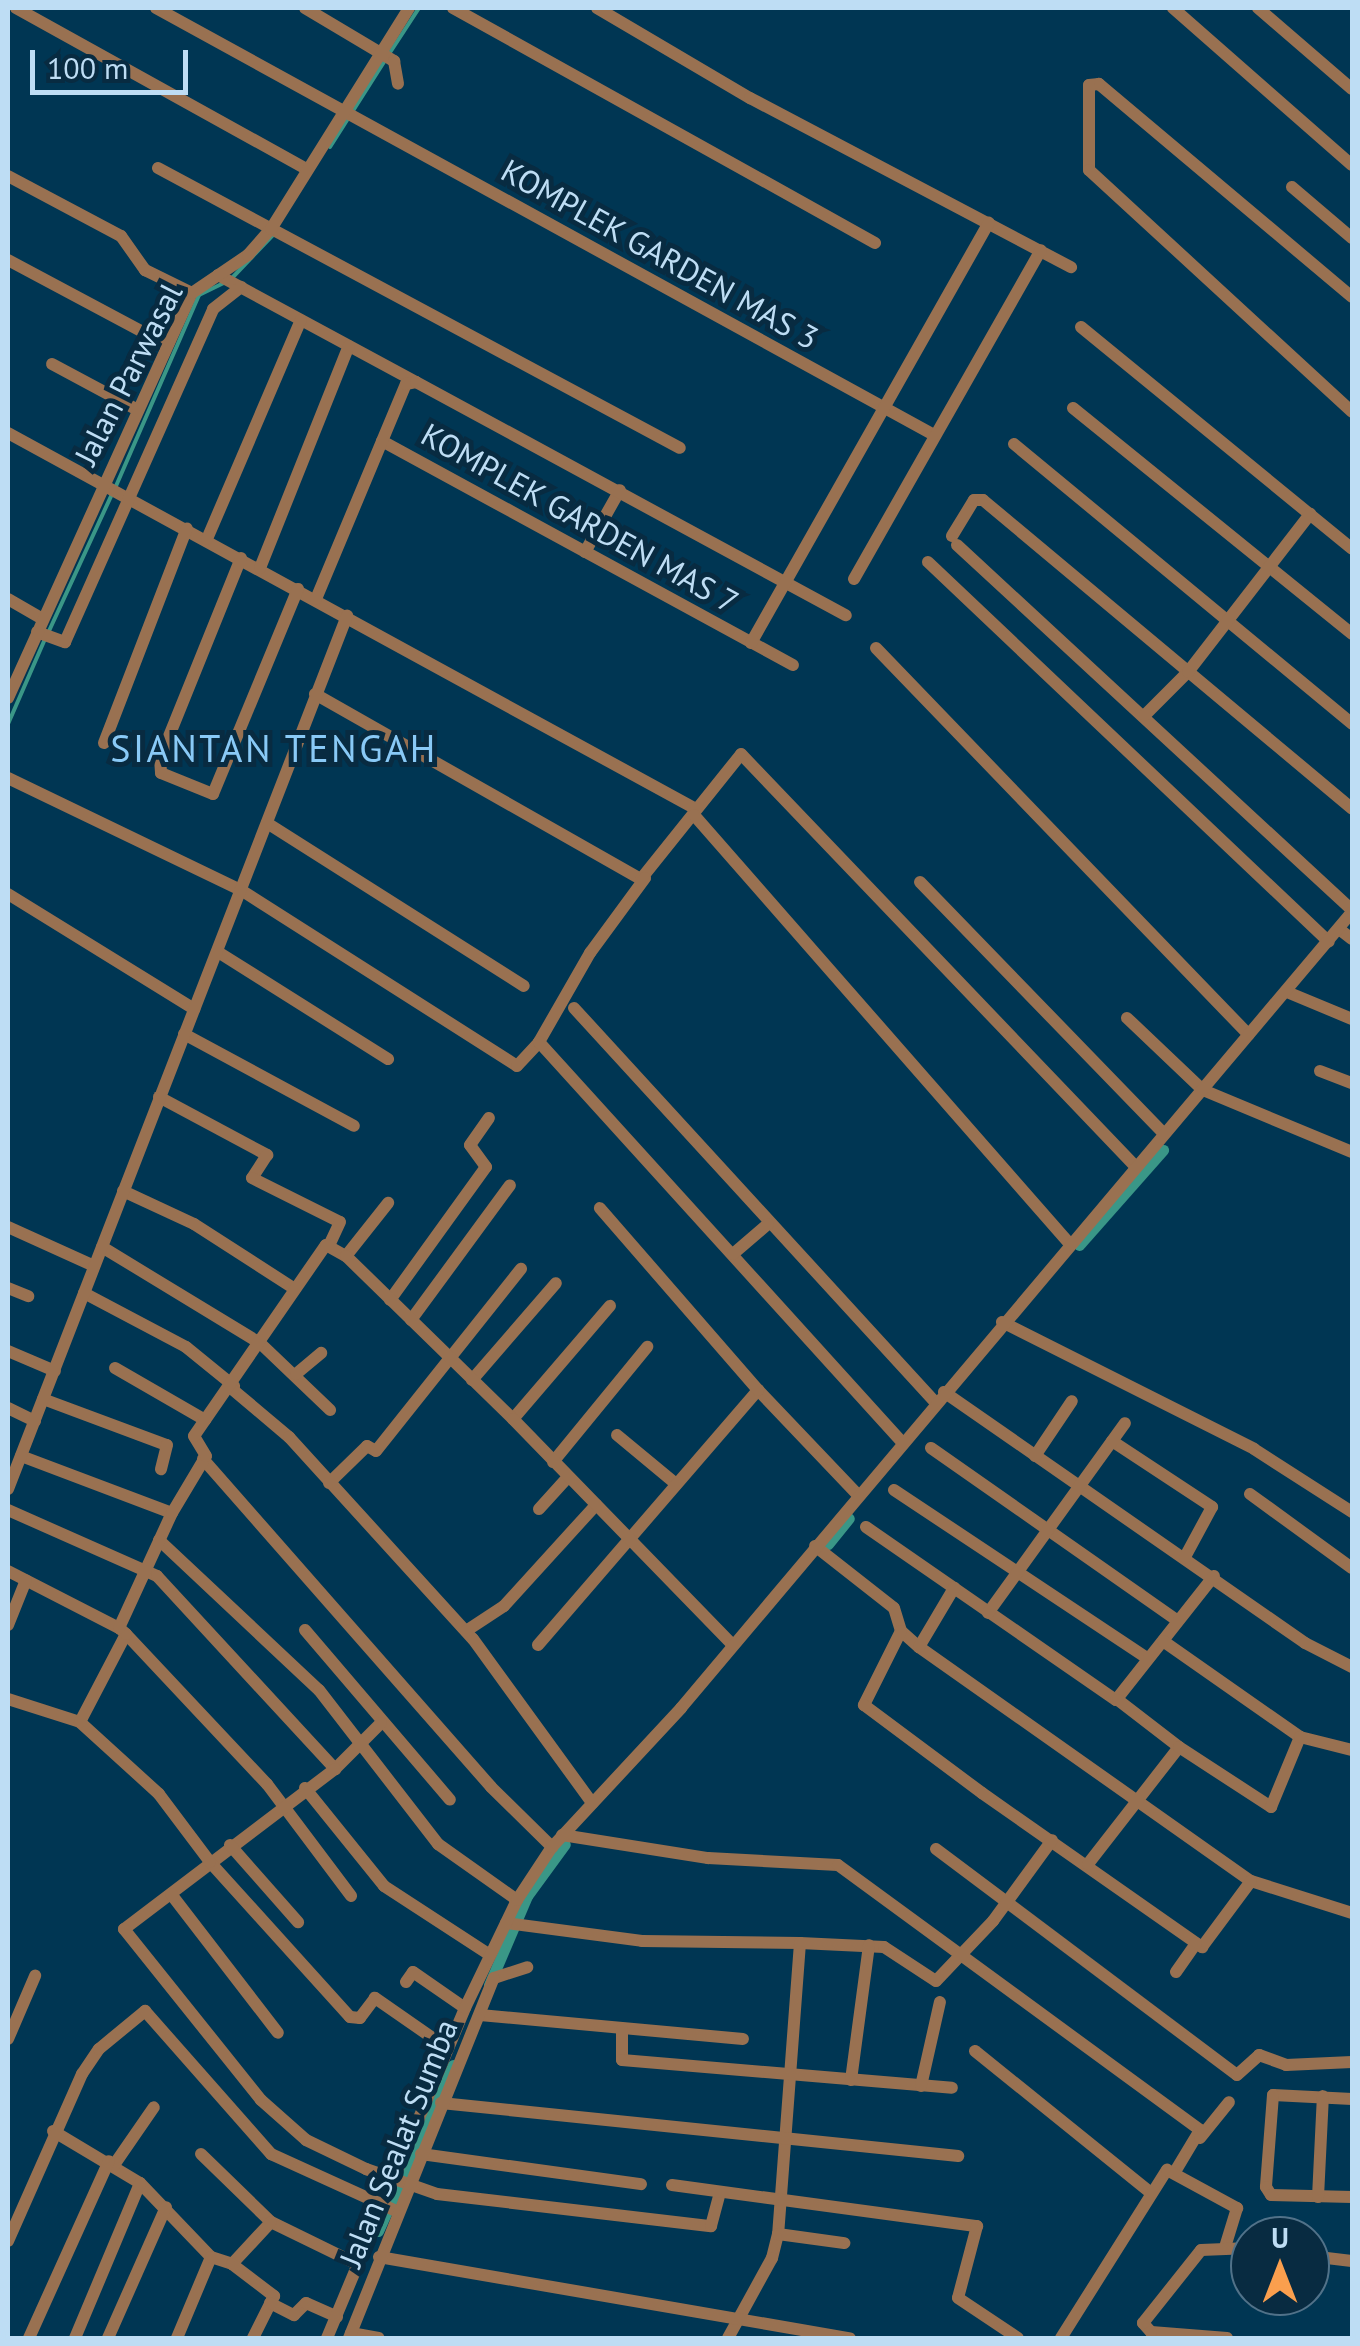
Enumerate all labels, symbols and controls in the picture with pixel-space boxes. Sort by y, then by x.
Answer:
scale bar [35,30,192,92]
text: 100 m [47,48,128,87]
street label: KOMPLEK GARDEN MAS 3 [494,151,826,357]
street label: Jalan Parwasal [66,277,190,471]
street label: KOMPLEK GARDEN MAS 7 [414,415,746,621]
district label: SIANTAN TENGAH [110,725,438,771]
street label: Jalan Sealat Sumba [331,2014,465,2272]
north arrow [1230,2216,1330,2316]
text: U [1271,2219,1289,2256]

